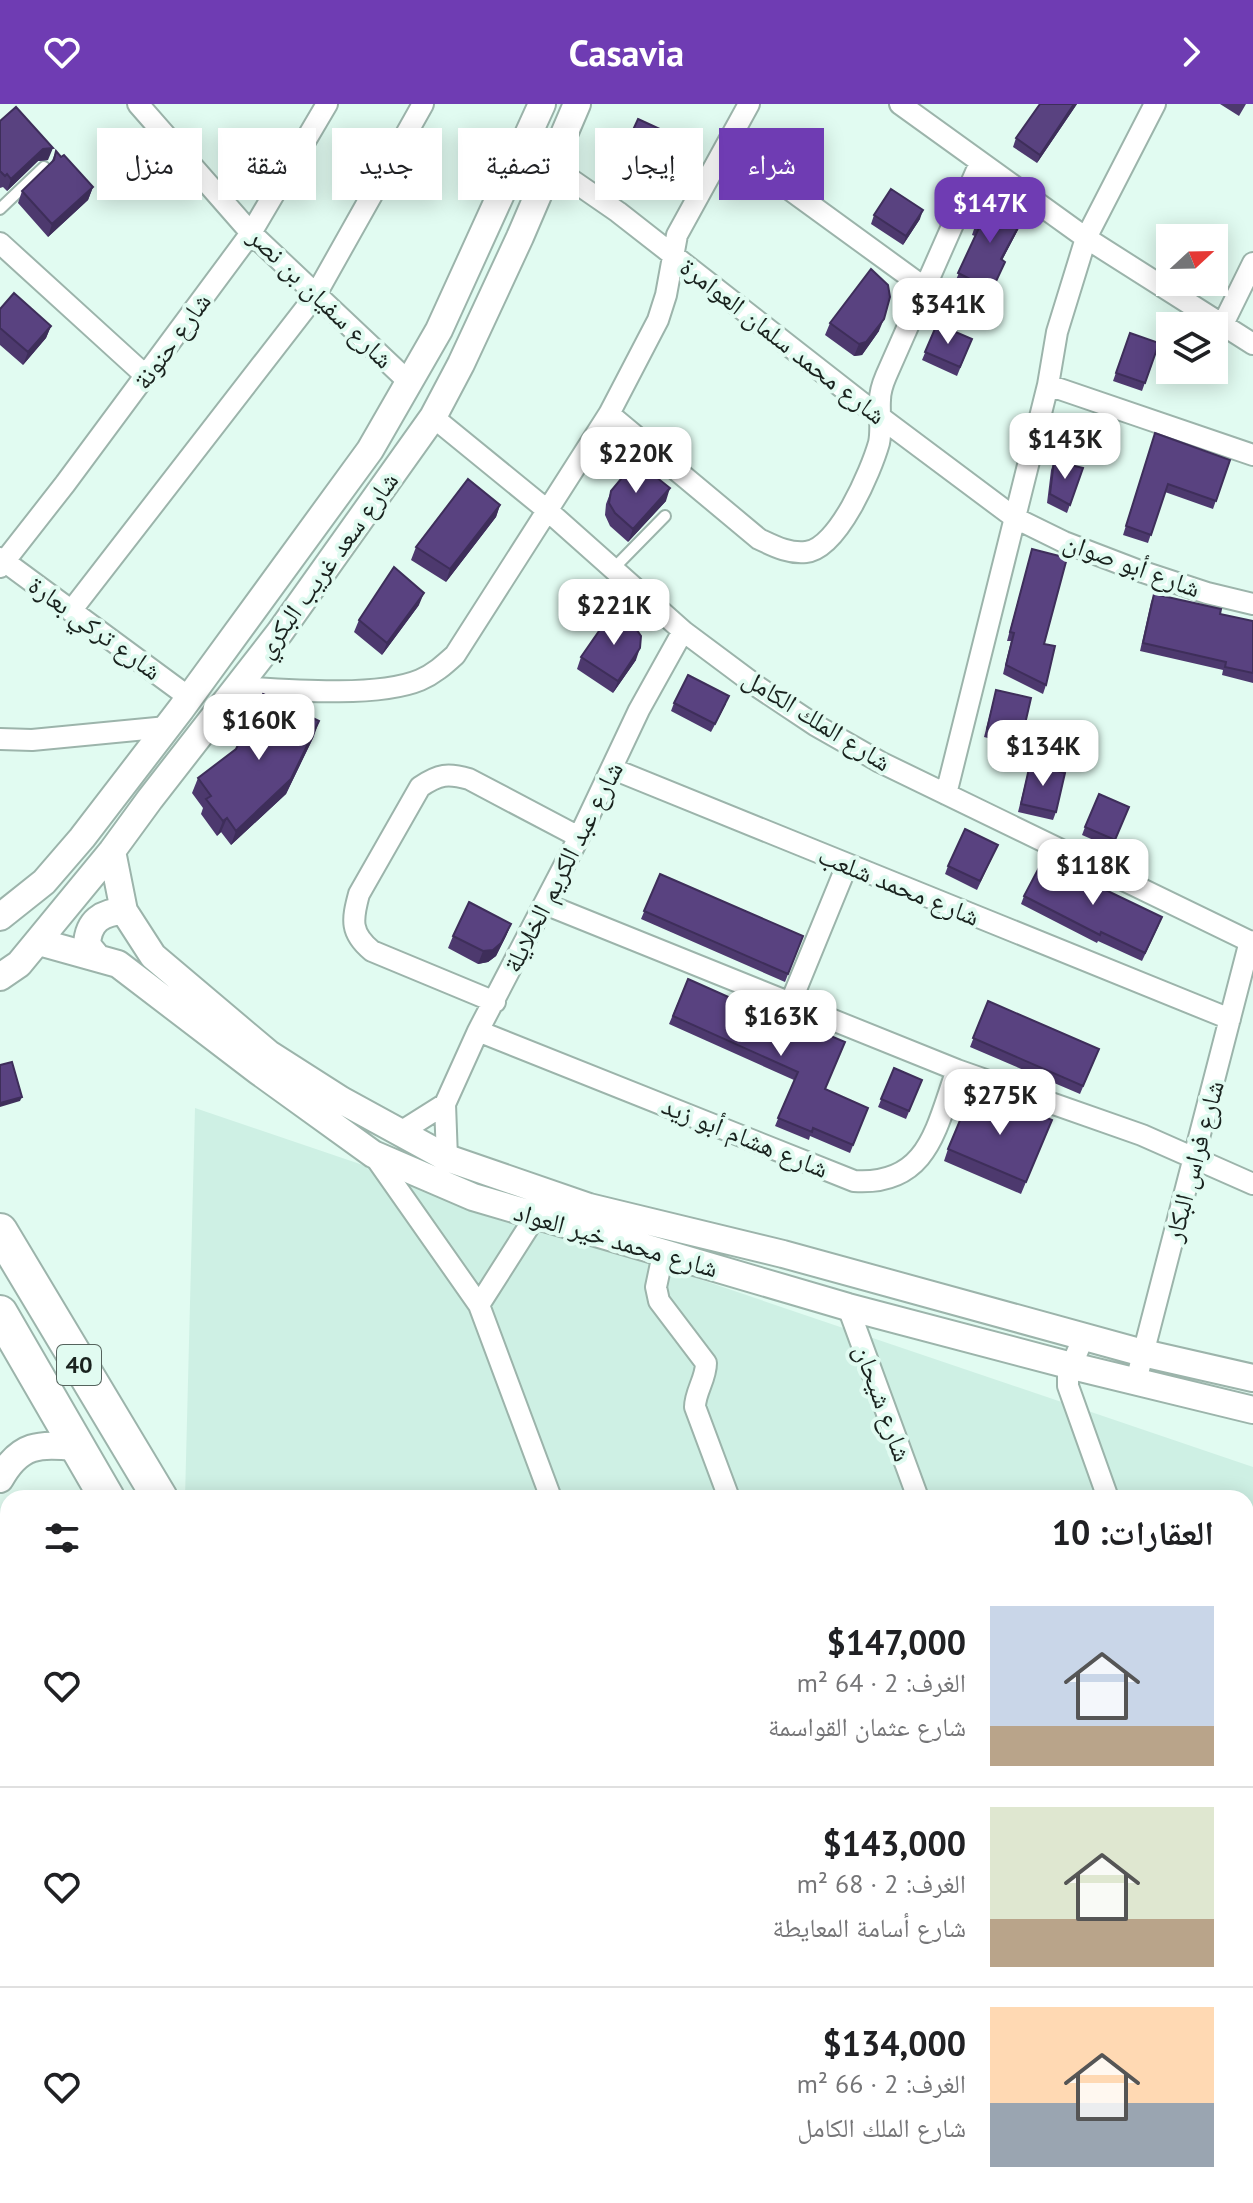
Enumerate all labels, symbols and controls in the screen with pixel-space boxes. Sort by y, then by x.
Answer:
text: Casavia [569,29,684,76]
icon: heart [40,30,84,74]
icon: forward [1169,30,1213,74]
chip: منزل [97,128,202,200]
chip: شقة [218,128,316,200]
chip: جديد [332,128,442,200]
chip: تصفية [458,128,579,200]
chip: إيجار [595,128,703,200]
chip: شراء [719,128,824,200]
pin: $147K [934,177,1046,245]
text: $147K [952,186,1028,219]
street label: شارع سفيان بن نصر [241,219,401,375]
north arrow [1156,224,1228,296]
map controls [1156,224,1228,384]
street label: شارع محمد سلمان العوامرة [674,250,893,431]
pin: $341K [892,278,1004,346]
street label: شارع حنونة [125,286,218,396]
text: $341K [910,287,986,320]
button: layers [1156,312,1228,384]
pin: $143K [1009,413,1121,481]
text: $143K [1027,422,1103,455]
pin: $220K [580,427,692,495]
text: $220K [598,436,674,469]
street label: شارع سعد غريب البكري [248,465,409,667]
street label: شارع أبو صوان [1059,525,1205,604]
street label: شارع تركي بعارة [20,568,168,691]
pin: $221K [558,579,670,647]
text: $221K [576,588,652,621]
street label: شارع الملك الكامل [737,661,898,778]
pin: $160K [203,694,315,762]
text: $160K [221,703,297,736]
pin: $134K [987,720,1099,788]
text: $134K [1005,729,1081,762]
street label: شارع عبد الكريم الخلايلة [495,756,631,978]
street label: شارع محمد شلعب [814,838,985,933]
pin: $118K [1037,839,1149,907]
text: $118K [1055,848,1131,881]
pin: $163K [725,990,837,1058]
text: $163K [743,999,819,1032]
pin: $275K [944,1069,1056,1137]
street label: شارع فراس البكار [1156,1077,1231,1246]
text: $275K [962,1078,1038,1111]
street label: شارع هشام أبو زيد [656,1088,833,1187]
street label: شارع محمد خير العواد [510,1195,722,1284]
street label: شارع شيحان [847,1340,920,1466]
road number: 40 [57,1345,101,1385]
text: العقارات: 10 [1052,1510,1214,1554]
icon: filters [40,1516,84,1560]
text: $147,000 [827,1620,966,1664]
icon: home [1054,1638,1150,1734]
icon: heart [40,1664,84,1708]
text: الغرف: 2 · 64 m² [797,1666,966,1699]
text: شارع عثمان القواسمة [768,1710,966,1743]
text: $143,000 [822,1821,966,1865]
icon: home [1054,1839,1150,1935]
icon: heart [40,1865,84,1909]
text: الغرف: 2 · 68 m² [797,1867,966,1900]
text: شارع أسامة المعايطة [772,1911,966,1944]
text: $134,000 [822,2021,966,2065]
icon: home [1054,2039,1150,2135]
icon: heart [40,2065,84,2109]
text: الغرف: 2 · 66 m² [797,2067,966,2100]
text: شارع الملك الكامل [797,2111,966,2144]

